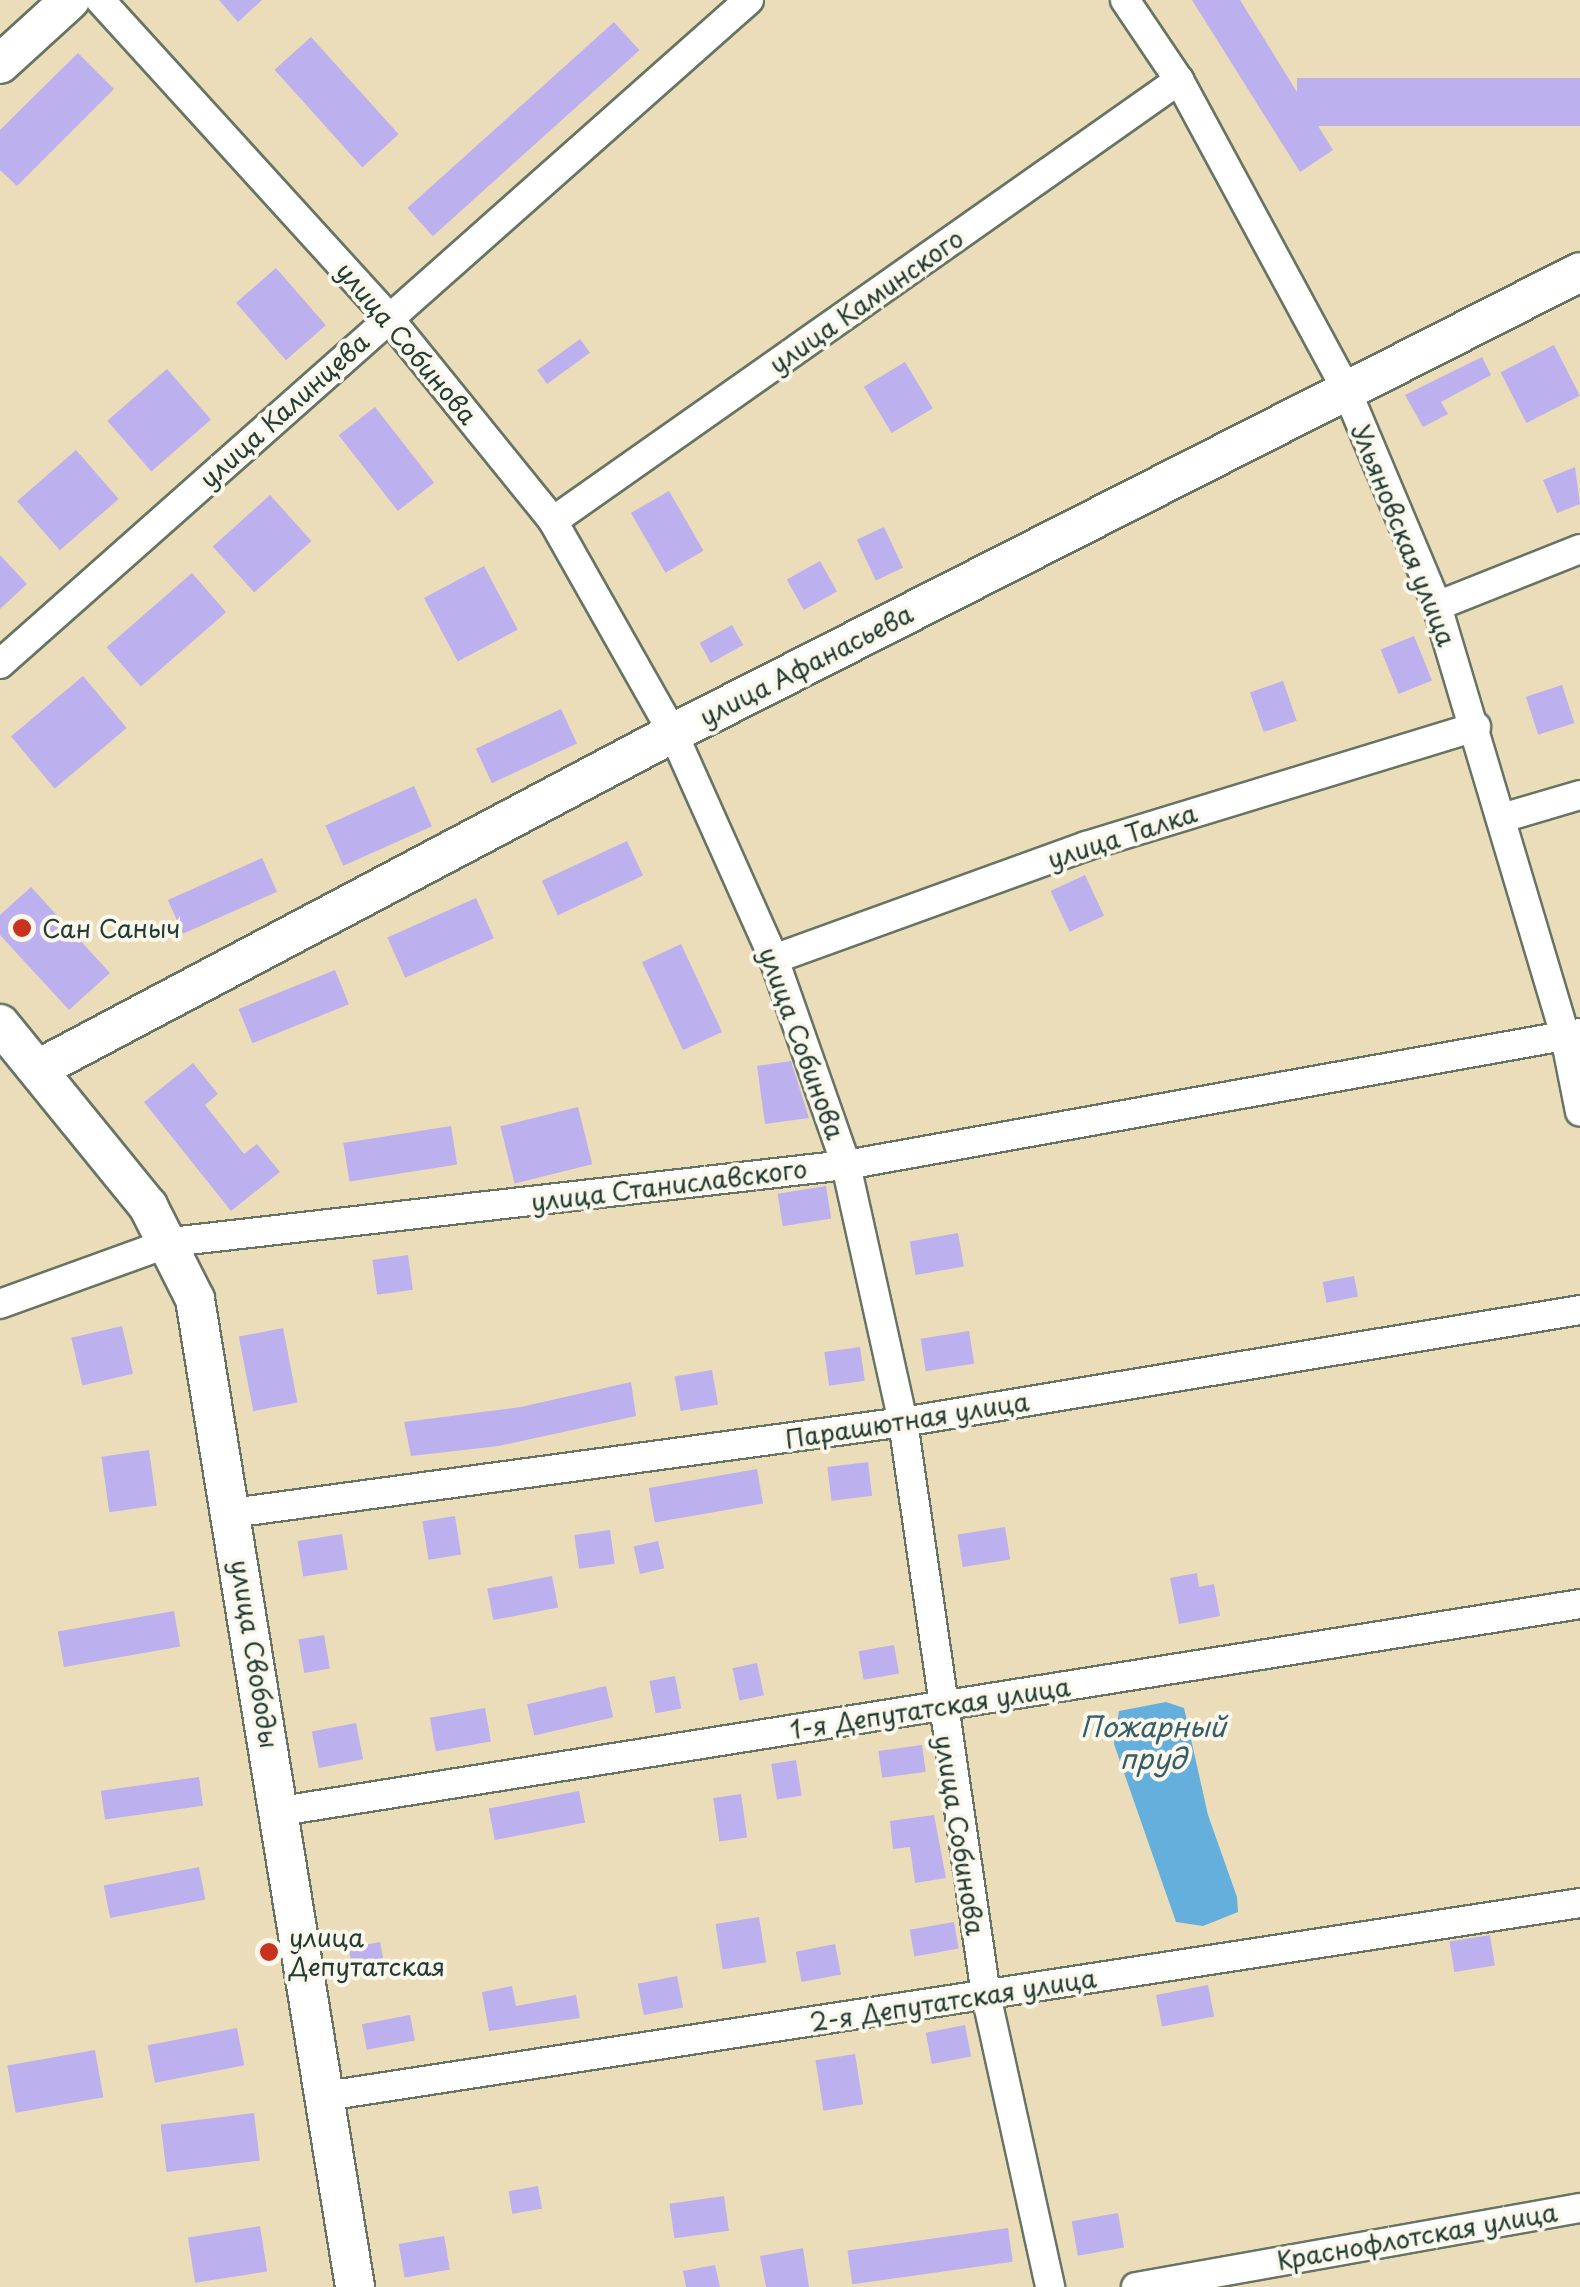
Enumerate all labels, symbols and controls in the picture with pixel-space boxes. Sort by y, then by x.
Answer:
street label: улица Каминского [763,223,969,379]
street label: улица Собинова [330,255,484,431]
street label: улица Калинцева [193,326,375,494]
street label: Ульяновская улица [1346,419,1462,651]
street label: улица Афанасьева [694,598,918,732]
street label: улица Талка [1043,798,1201,874]
place label: Сан Саныч [42,913,181,943]
marker: Сан Саныч [11,917,33,939]
street label: улица Собинова [753,942,851,1144]
street label: улица Станиславского [528,1153,810,1217]
street label: Парашютная улица [782,1386,1032,1454]
street label: улица Свободы [225,1557,285,1751]
street label: 1-я Депутатская улица [787,1671,1073,1745]
water label: Пожарный пруд [1080,1709,1226,1775]
street label: улица Собинова [929,1732,991,1938]
place label: улица Депутатская [289,1923,445,1982]
marker: улица Депутатская [258,1941,280,1963]
street label: 2-я Депутатская улица [807,1962,1099,2038]
street label: Краснофлотская улица [1274,2196,1560,2276]

